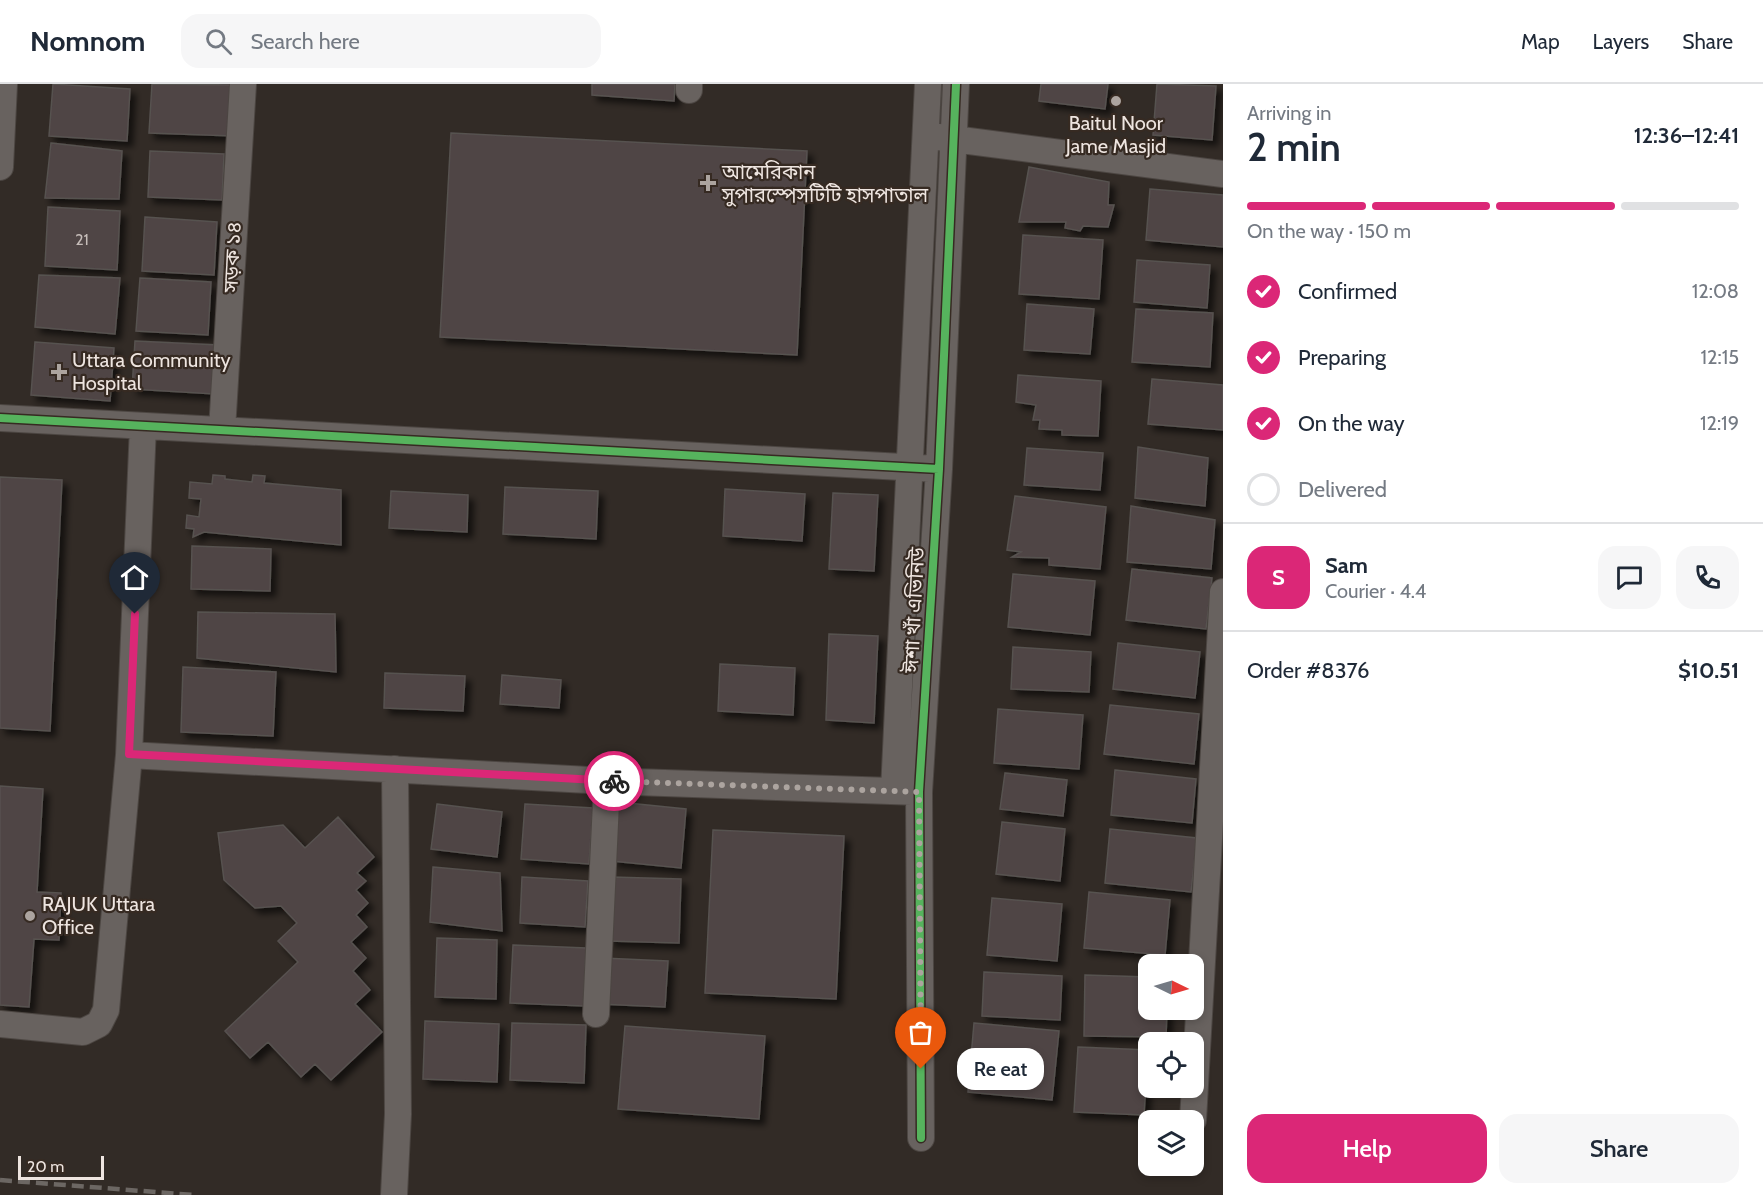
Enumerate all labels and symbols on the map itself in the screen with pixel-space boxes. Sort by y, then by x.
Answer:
marker: Baitul Noor Jame Masjid [1109,94,1123,108]
place label: Baitul Noor Jame Masjid [1065,111,1166,158]
place label: আমেরিকান সুপারস্পেসটিটি হাসপাতাল [721,160,929,207]
marker: আমেরিকান সুপারস্পেসটিটি হাসপাতাল [699,174,717,192]
street label: সড়ক ১৪ [218,221,246,294]
house number: 21 [75,230,89,249]
place label: Uttara Community Hospital [72,348,231,395]
marker: Uttara Community Hospital [50,363,68,381]
street label: ঈশা খাঁ এভিনিউ [899,546,929,674]
pin [109,552,160,614]
courier [584,751,644,811]
place label: RAJUK Uttara Office [42,892,155,939]
marker: RAJUK Uttara Office [23,909,37,923]
north arrow [1138,954,1204,1020]
pin [895,1007,946,1069]
callout: Re eat [957,1048,1044,1090]
scale bar [18,1153,104,1180]

